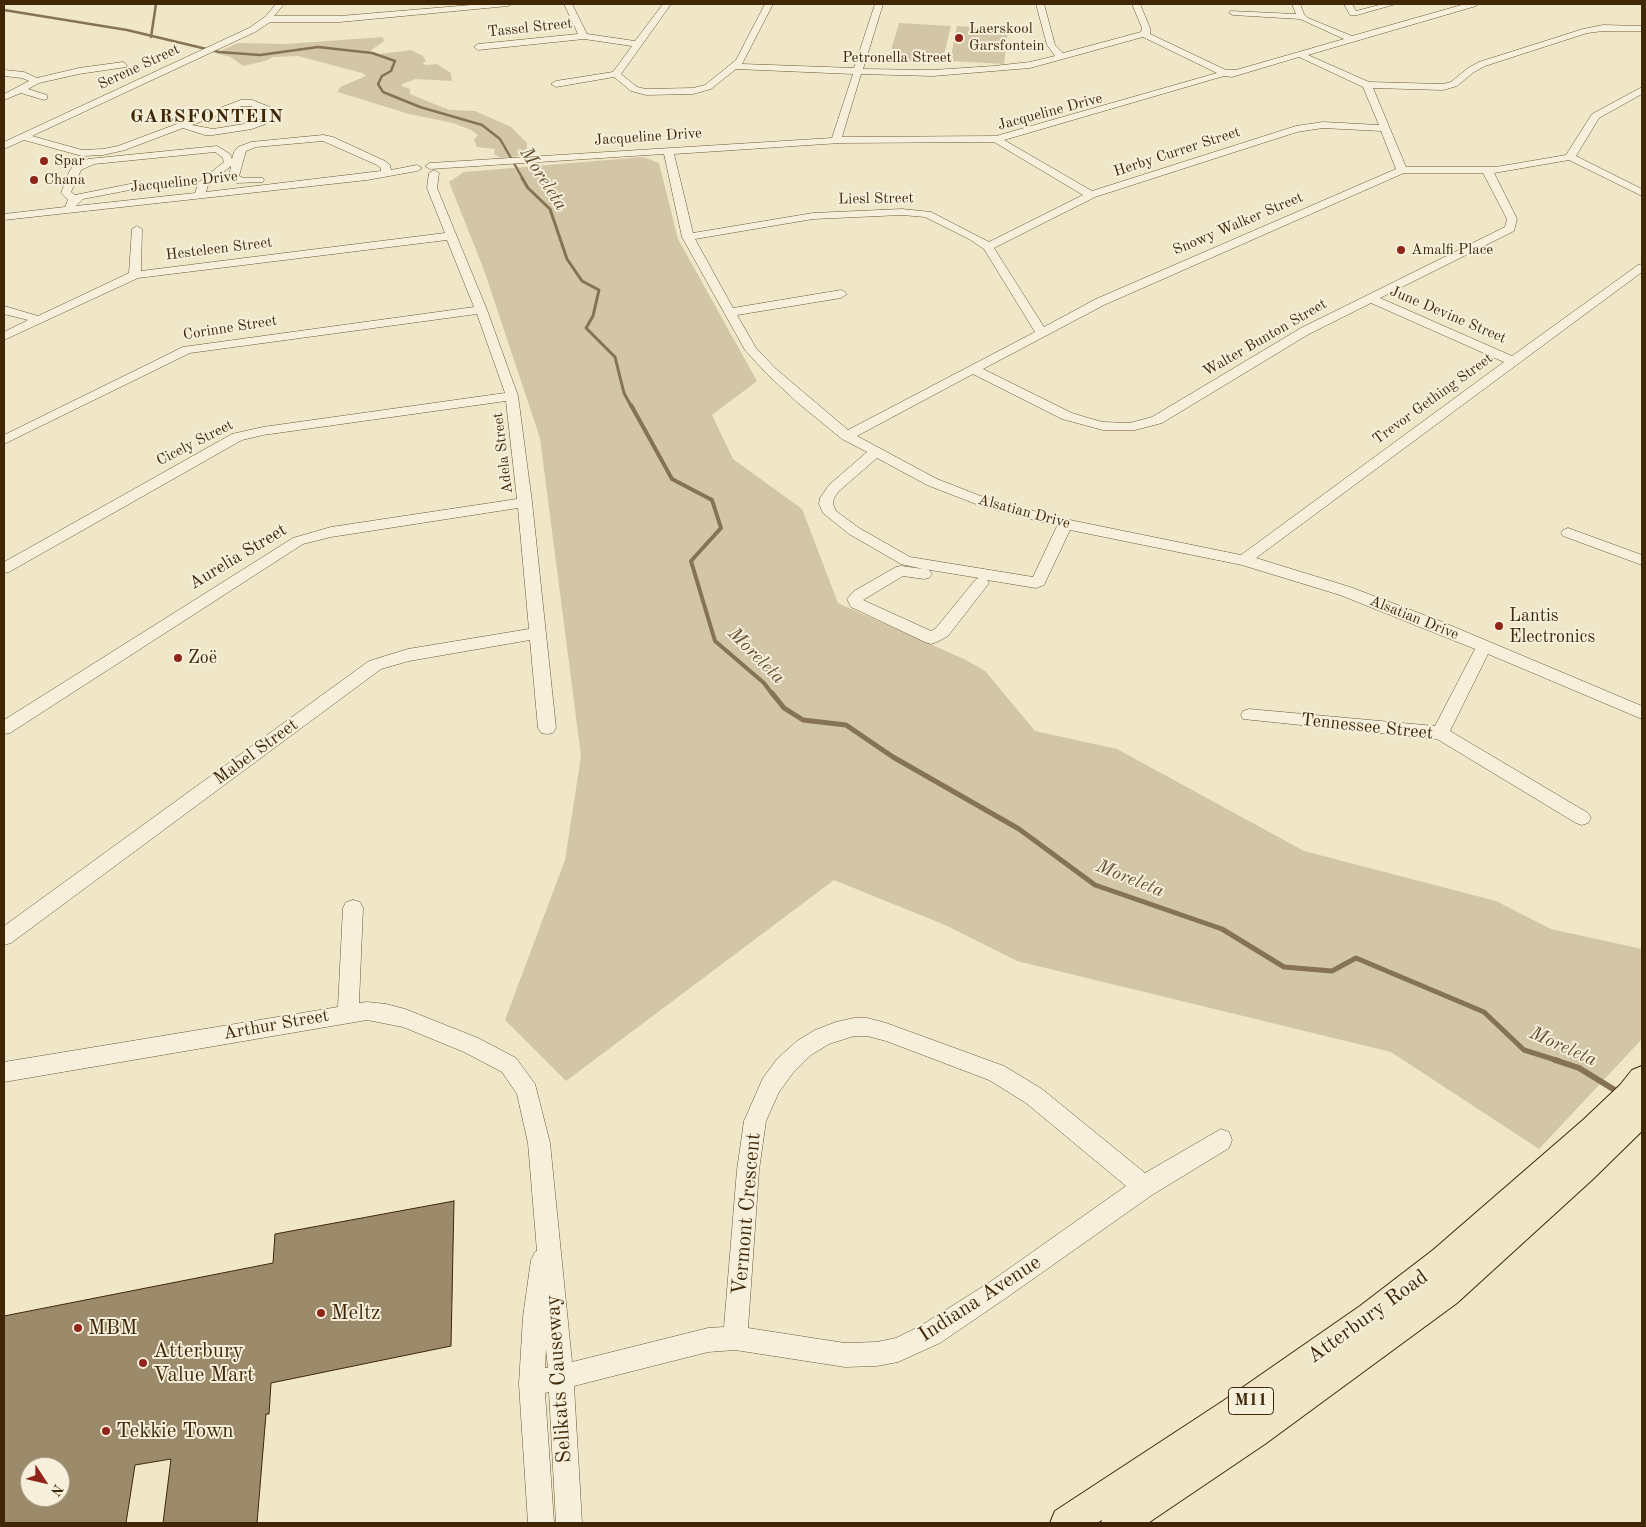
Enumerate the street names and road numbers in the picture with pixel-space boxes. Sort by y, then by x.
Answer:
street label: Tassel Street [487,15,573,41]
street label: Serene Street [95,40,183,94]
street label: Petronella Street [842,49,952,67]
street label: Jacqueline Drive [996,89,1104,135]
street label: Herby Currer Street [1111,123,1243,181]
street label: Jacqueline Drive [594,124,702,150]
street label: Jacqueline Drive [129,167,239,197]
street label: Snowy Walker Street [1170,188,1306,260]
street label: Liesl Street [838,189,914,209]
street label: Hesteleen Street [165,234,273,264]
street label: June Devine Street [1387,282,1509,348]
street label: Walter Bunton Street [1200,295,1330,381]
street label: Corinne Street [182,312,278,344]
street label: Trevor Gething Street [1369,349,1497,449]
street label: Adela Street [489,411,517,495]
street label: Cicely Street [154,416,236,470]
street label: Alsatian Drive [976,491,1072,533]
street label: Aurelia Street [185,519,291,595]
street label: Alsatian Drive [1367,592,1461,644]
street label: Tennessee Street [1300,709,1434,745]
street label: Mabel Street [210,714,302,790]
street label: Arthur Street [221,1005,331,1045]
street label: Vermont Crescent [727,1132,767,1296]
street label: Indiana Avenue [914,1250,1046,1348]
street label: Atterbury Road [1303,1265,1433,1369]
street label: Selikats Causeway [541,1294,577,1464]
road number: M11 [1228,1388,1274,1414]

